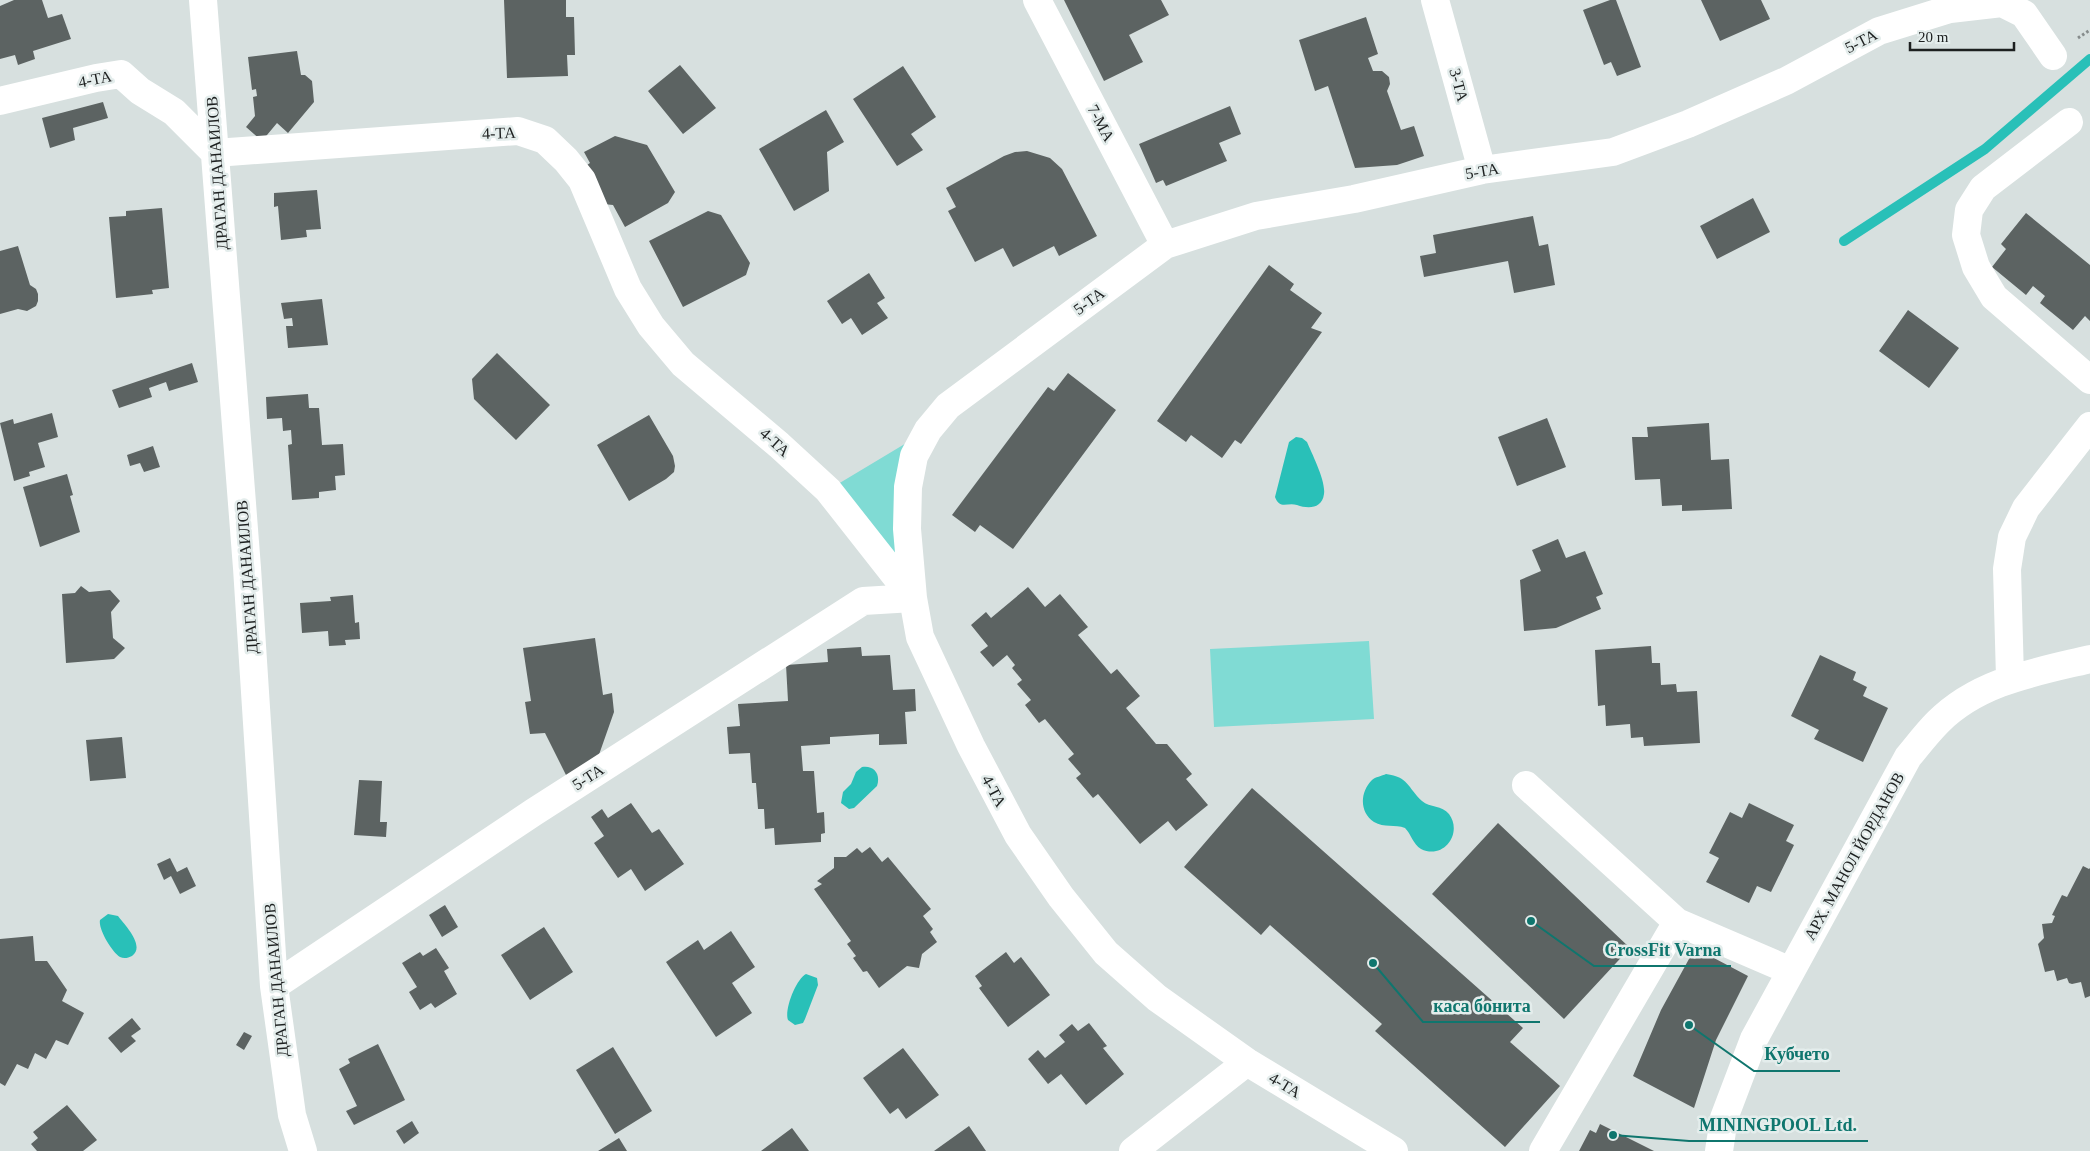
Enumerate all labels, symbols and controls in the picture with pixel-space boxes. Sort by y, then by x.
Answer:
scale bar [1910,20,2014,52]
street label: 5-ТА [1842,26,1880,56]
text: 20 m [1918,29,1949,45]
street label: 3-ТА [1446,66,1472,104]
street label: 4-ТА [77,67,114,91]
street label: ДРАГАН ДАНАИЛОВ [203,95,232,250]
street label: 7-МА [1084,102,1118,145]
street label: 4-ТА [482,124,517,142]
street label: 5-ТА [1464,160,1501,182]
street label: 5-ТА [1070,284,1108,318]
street label: 4-ТА [757,424,794,460]
street label: ДРАГАН ДАНАИЛОВ [233,499,262,654]
street label: 5-ТА [569,760,607,793]
street label: АРХ. МАНОЛ ЙОРДАНОВ [1800,769,1908,943]
street label: 4-ТА [979,772,1010,810]
street label: ДРАГАН ДАНАИЛОВ [261,902,292,1058]
callout: CrossFit Varna [1594,933,1731,966]
text: CrossFit Varna [1604,940,1722,960]
callout: каса бонита [1423,989,1540,1022]
text: каса бонита [1433,996,1531,1016]
callout: Кубчето [1754,1038,1840,1071]
text: Кубчето [1764,1044,1830,1064]
street label: 4-ТА [1266,1069,1304,1101]
callout: MININGPOOL Ltd. [1689,1108,1868,1141]
text: MININGPOOL Ltd. [1699,1115,1857,1135]

